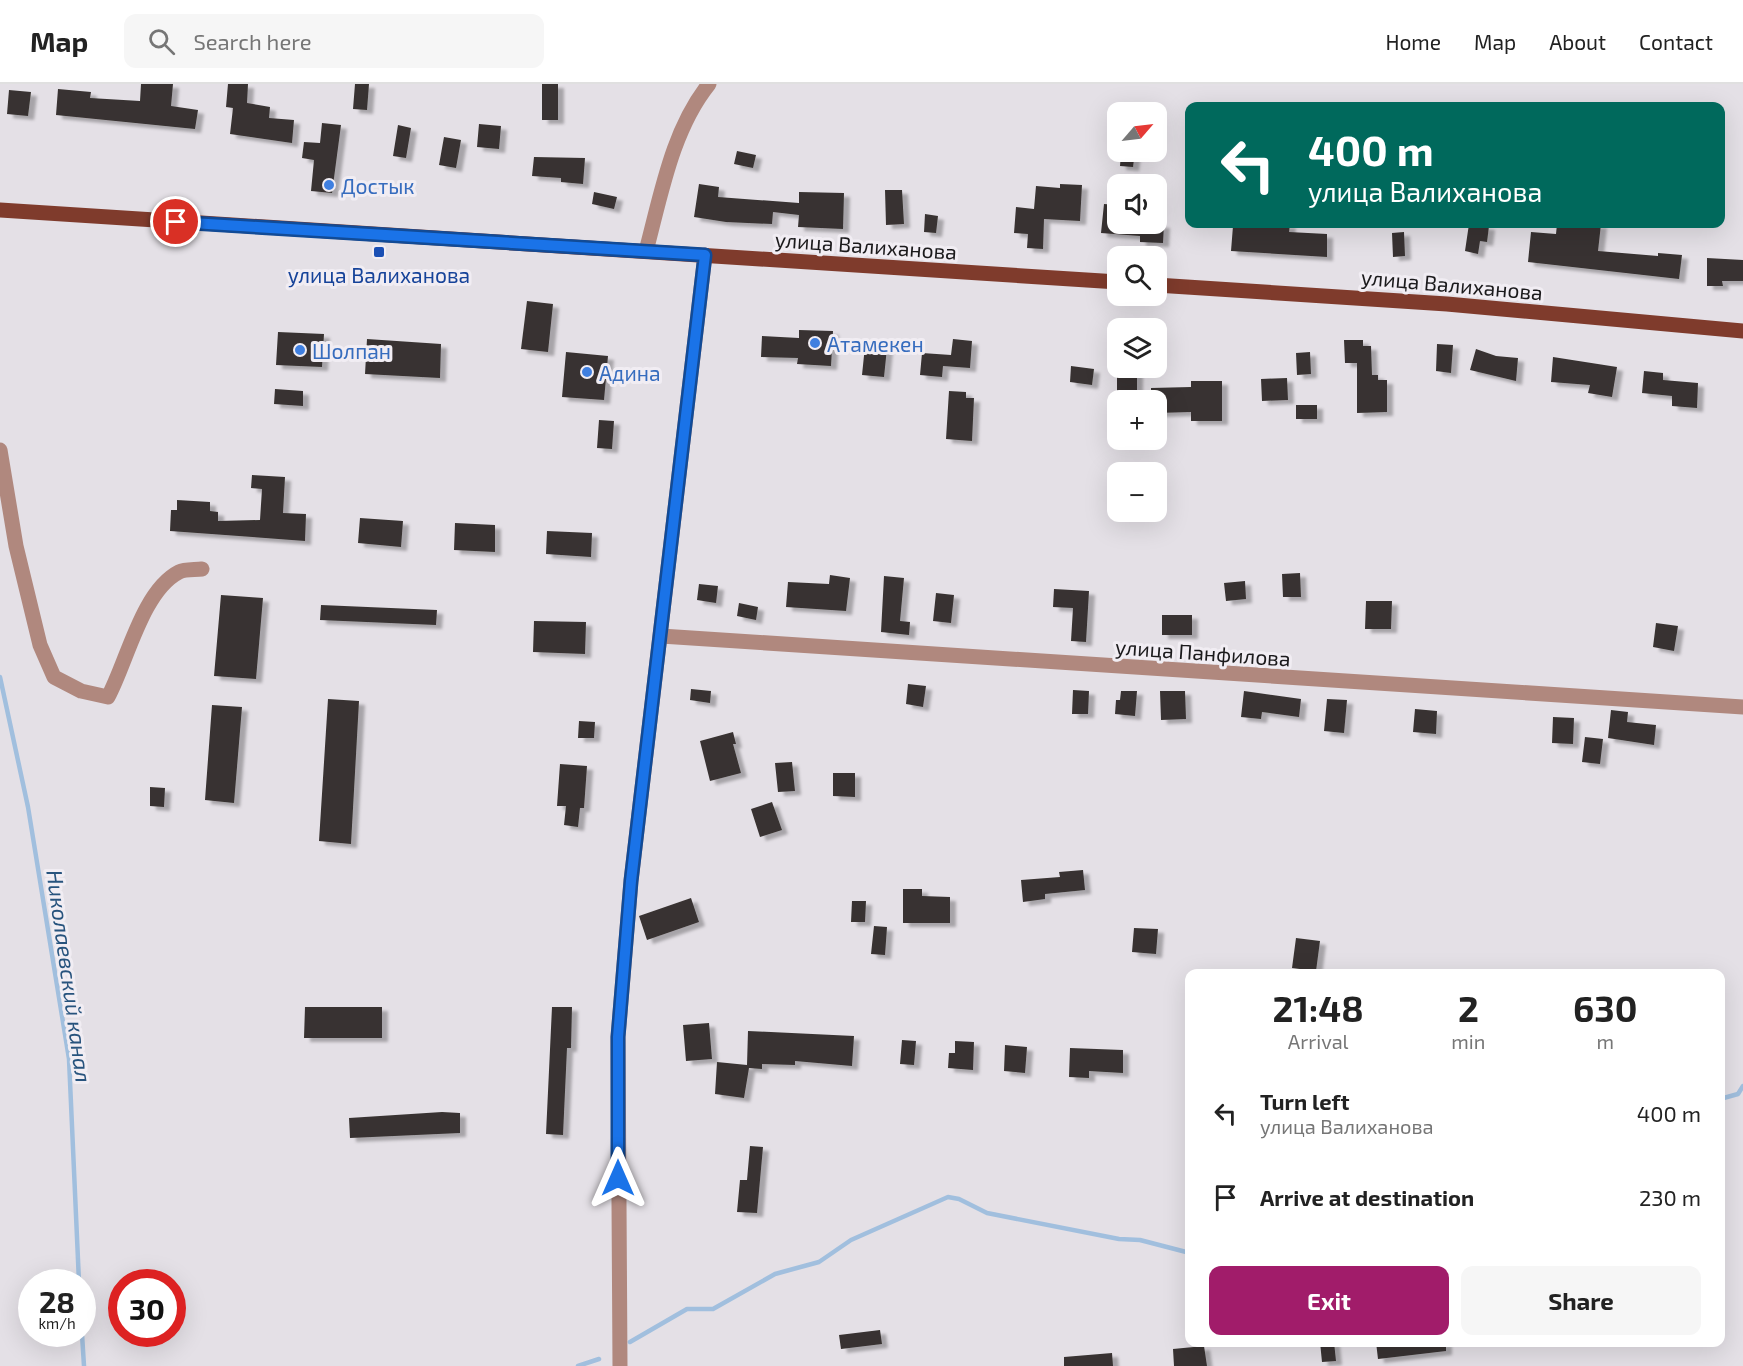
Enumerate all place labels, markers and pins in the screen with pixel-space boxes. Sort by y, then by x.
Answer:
place label: Достык [341,173,415,198]
marker: Достык [322,178,336,192]
pin [150,196,201,247]
marker: улица Валиханова [372,245,386,259]
place label: улица Валиханова [288,262,470,288]
place label: Атамекен [827,331,924,356]
marker: Атамекен [808,336,822,350]
place label: Шолпан [312,338,391,363]
marker: Шолпан [293,343,307,357]
place label: Адина [599,360,661,385]
marker: Адина [580,365,594,379]

